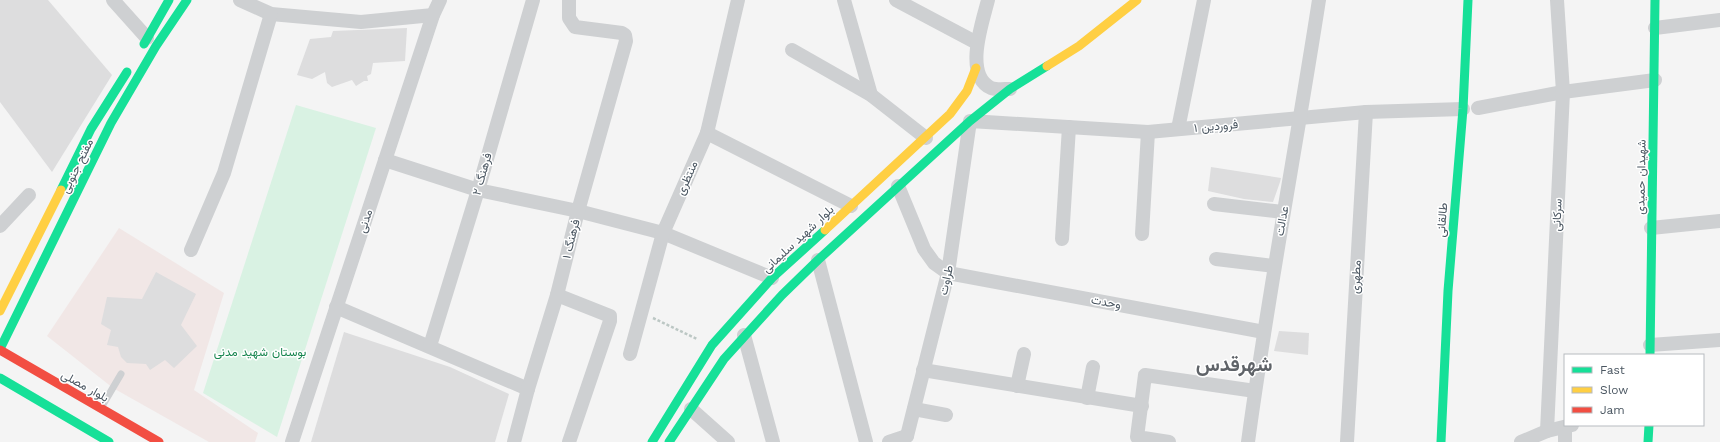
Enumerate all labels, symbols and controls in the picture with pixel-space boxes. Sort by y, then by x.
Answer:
street label: فروردین ۱ [1193,117,1239,136]
street label: مفتح جنوبی [58,136,98,196]
street label: شهیدان حمیدی [1633,139,1650,215]
street label: فرهنگ ۲ [469,151,496,197]
street label: منتظری [673,159,702,198]
street label: سرکانی [1549,198,1566,232]
street label: بلوار شهید سلیمانی [759,202,837,276]
street label: طالقانی [1434,202,1451,238]
street label: عدالت [1272,205,1292,237]
street label: مدنی [354,207,376,235]
street label: فرهنگ ۱ [559,218,584,261]
street label: مطهری [1348,260,1365,294]
street label: طراوت [936,264,957,296]
street label: وحدت [1090,292,1122,313]
park label: بوستان شهید مدنی [214,345,306,360]
district label: شهرقدس [1196,352,1272,377]
legend [1564,354,1704,426]
text: Fast [1600,363,1625,377]
street label: بلوار مصلی [58,367,111,406]
text: Slow [1600,383,1628,397]
text: Jam [1600,403,1625,417]

